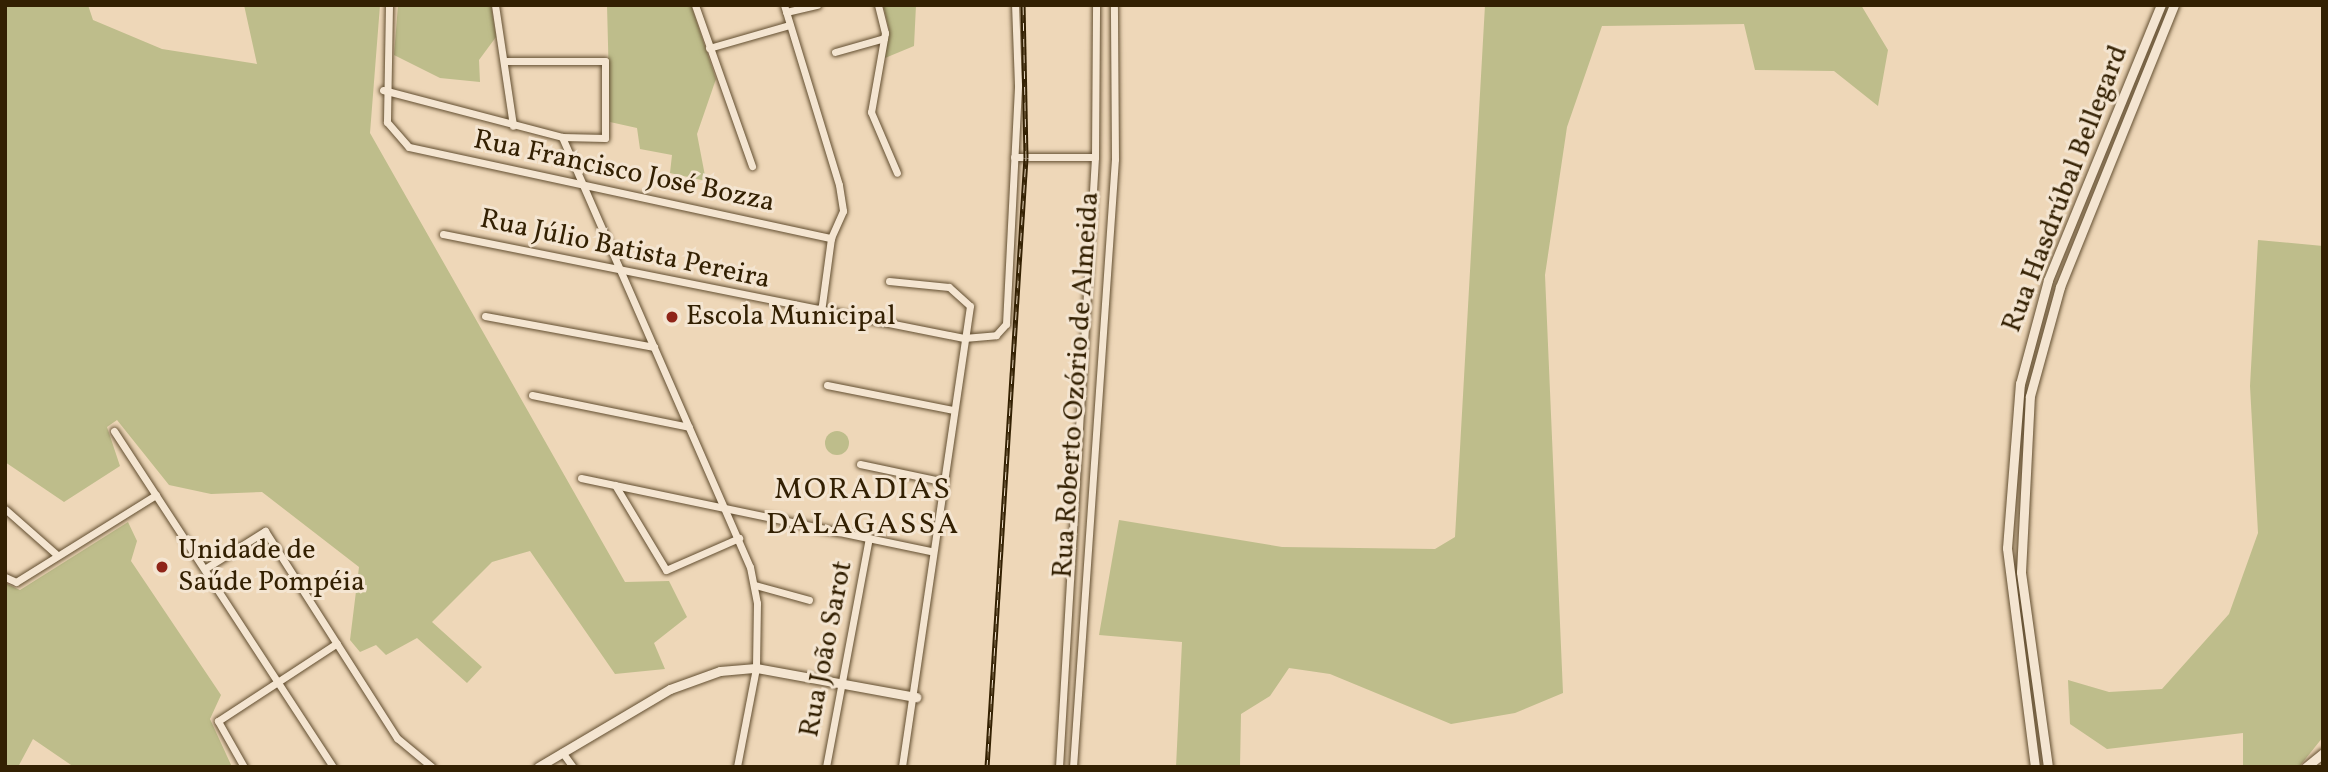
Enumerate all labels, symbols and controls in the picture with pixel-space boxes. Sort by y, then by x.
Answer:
street label: Rua Hasdrúbal Bellegard [1996,41,2136,337]
street label: Rua Francisco José Bozza [470,124,778,220]
street label: Rua Roberto Ozório de Almeida [1047,191,1107,579]
street label: Rua Júlio Batista Pereira [477,203,773,297]
place label: Escola Municipal [686,300,896,334]
marker: Escola Municipal [664,309,680,325]
district label: MORADIAS DALAGASSA [767,472,959,542]
place label: Unidade de Saúde Pompéia [178,534,365,600]
marker: Unidade de Saúde Pompéia [152,557,172,577]
street label: Rua João Sarot [793,558,861,740]

